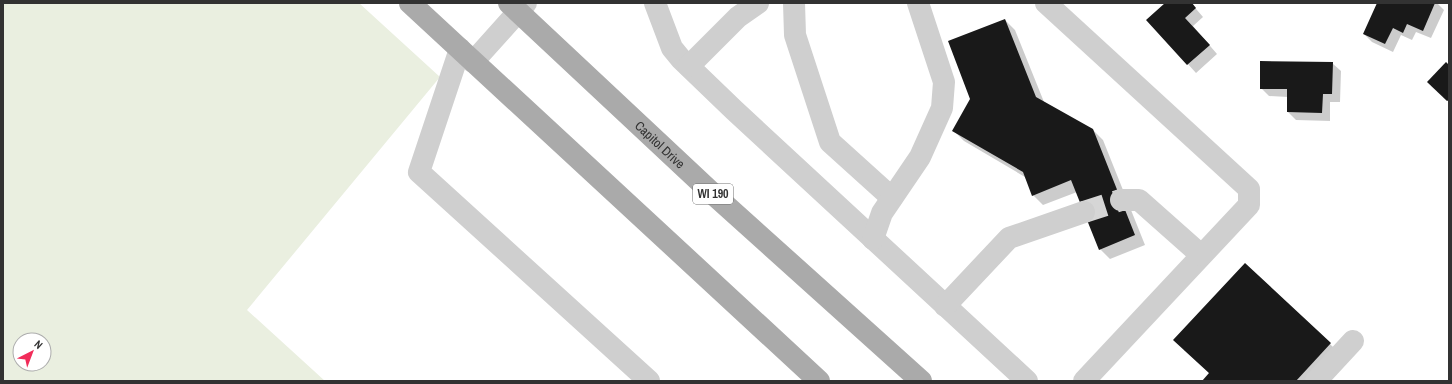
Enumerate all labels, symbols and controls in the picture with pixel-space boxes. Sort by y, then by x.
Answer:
street label: Capitol Drive [632,117,689,172]
road number: WI 190 [693,184,733,204]
north arrow [12,332,52,372]
text: N [32,337,46,352]

